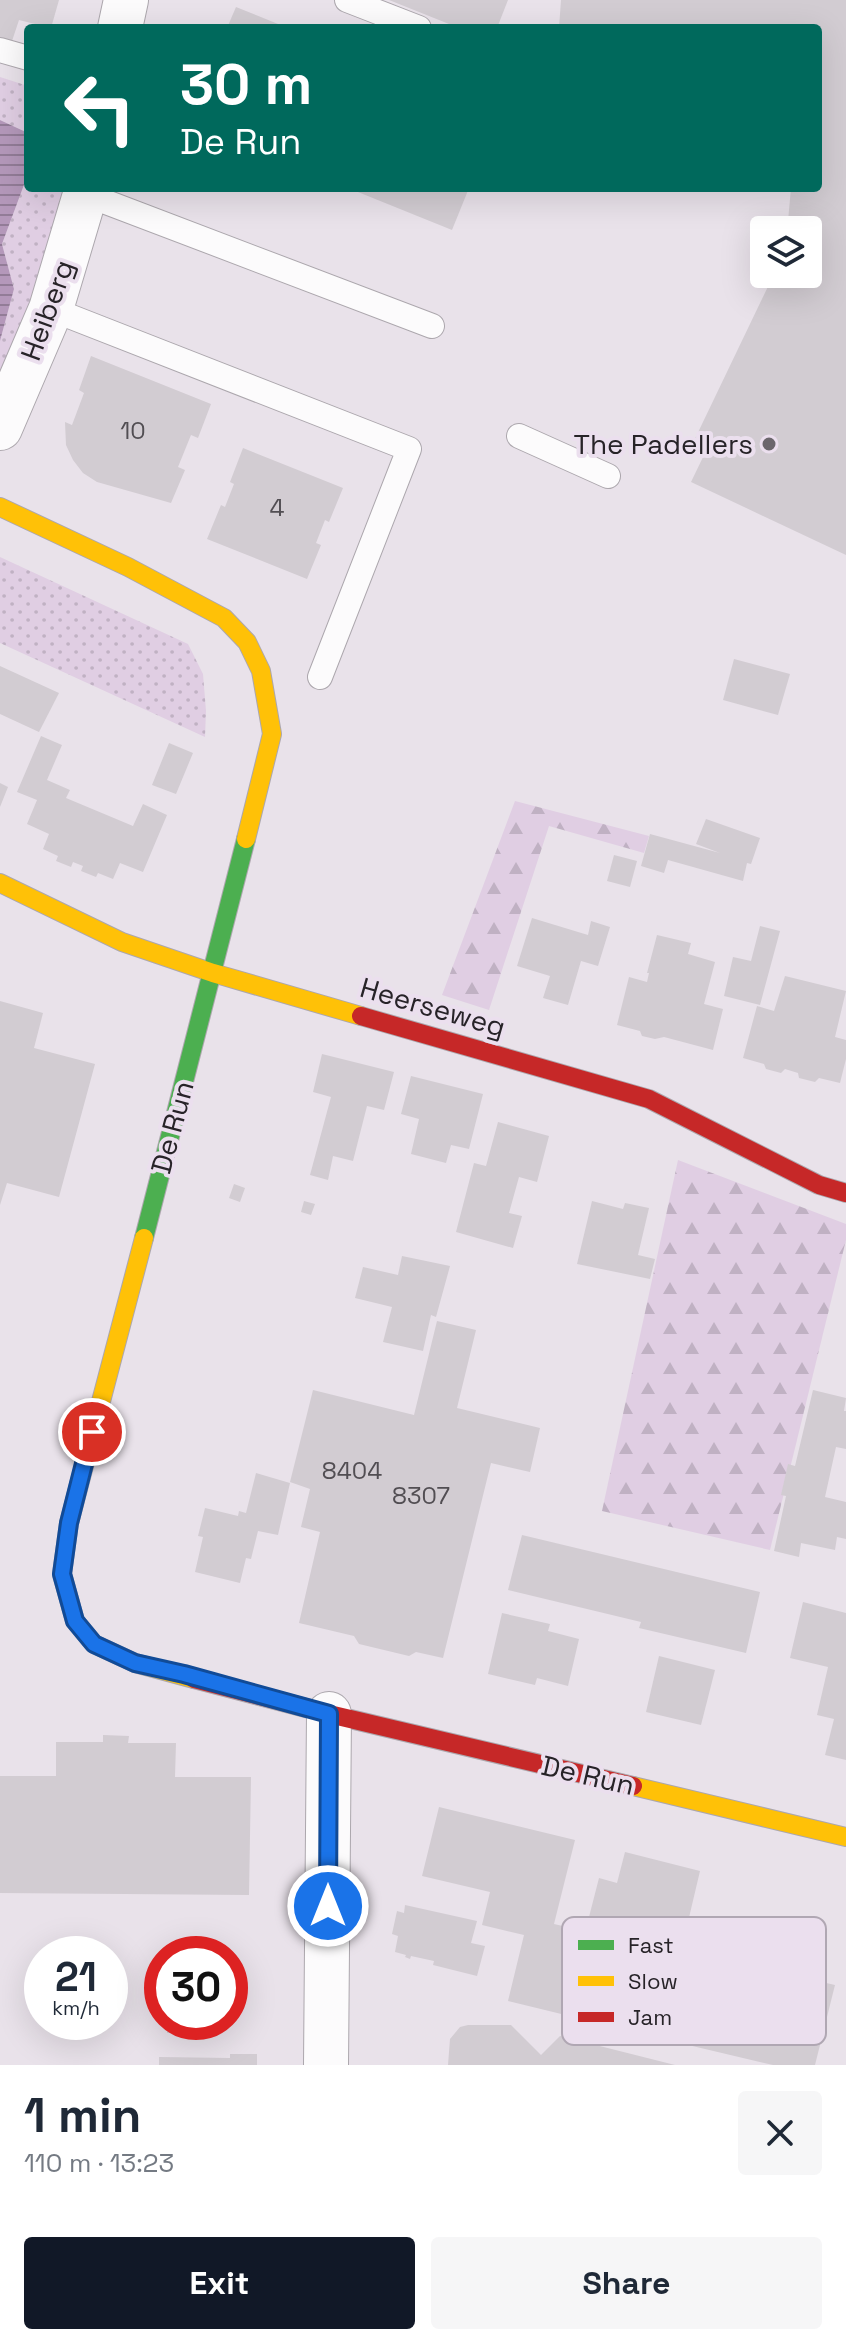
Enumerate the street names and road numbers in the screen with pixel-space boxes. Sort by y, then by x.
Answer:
street label: Heiberg [12,255,82,365]
street label: Heerseweg [356,969,510,1045]
street label: De Run [142,1077,202,1177]
street label: De Run [538,1747,638,1803]

